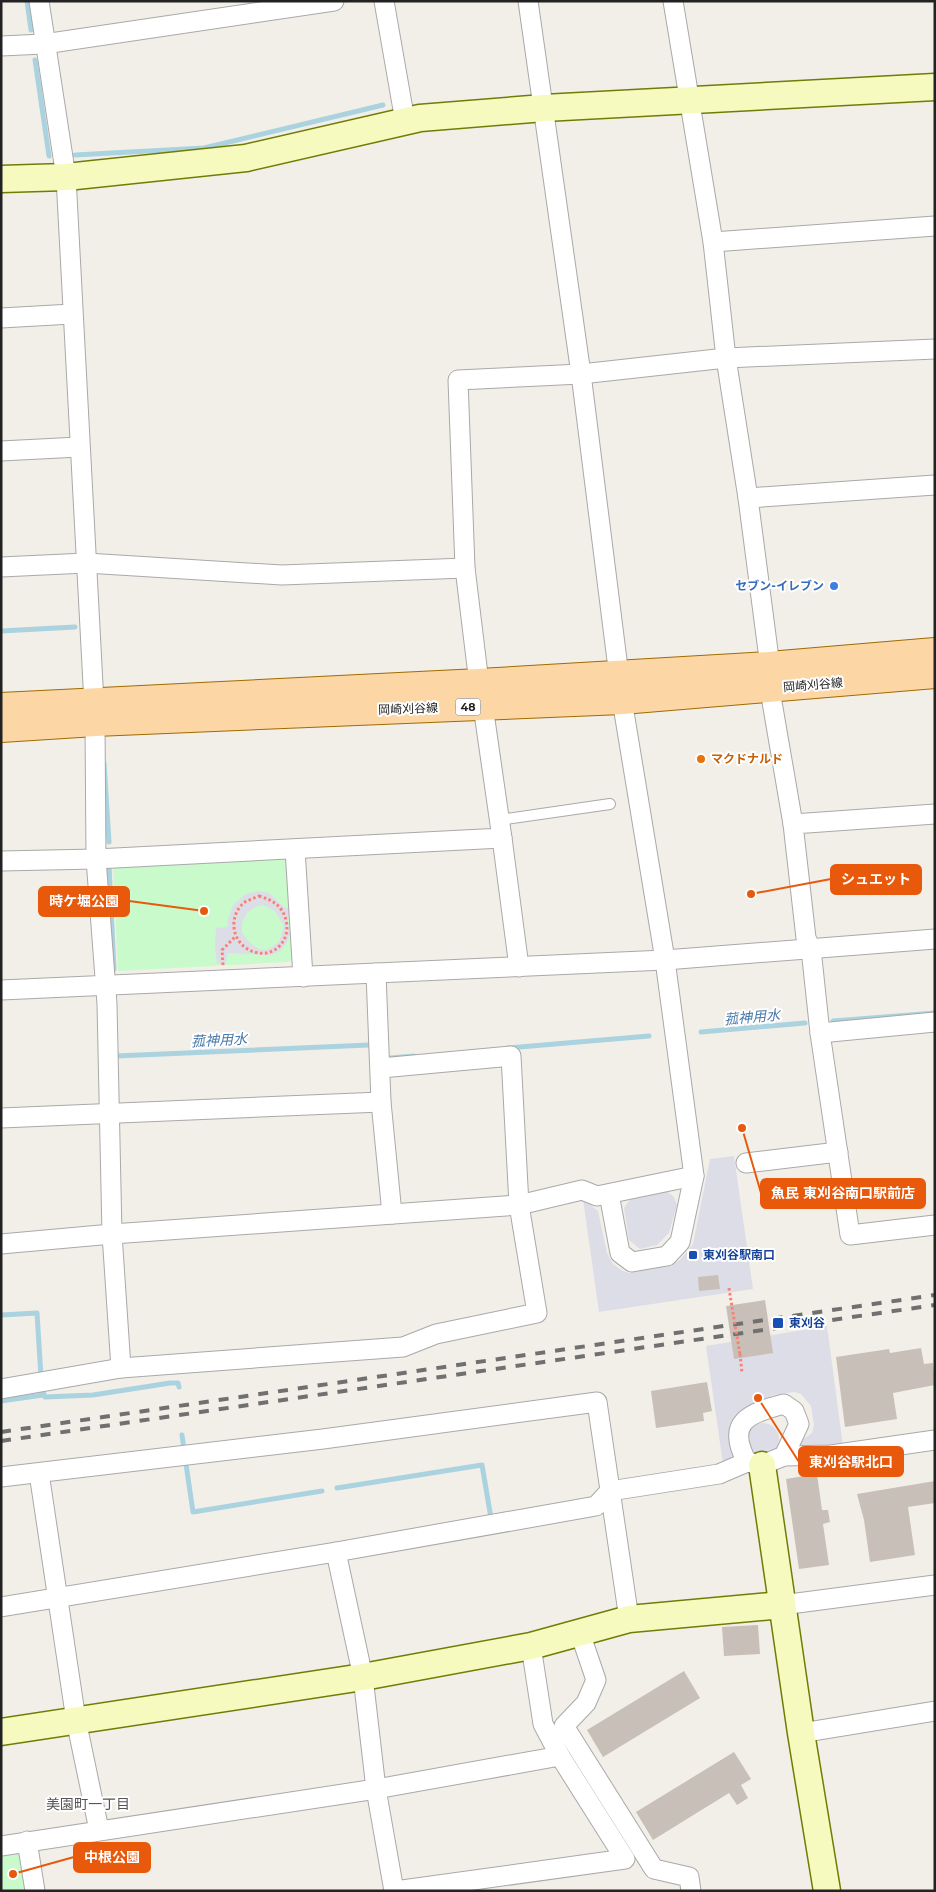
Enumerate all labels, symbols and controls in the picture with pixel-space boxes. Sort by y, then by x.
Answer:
place label: セブン-イレブン [735,578,824,593]
marker: セブン-イレブン [828,580,840,592]
street label: 岡崎刈谷線 [782,674,844,695]
road number: 48 [456,699,480,716]
street label: 岡崎刈谷線 [378,700,438,717]
place label: マクドナルド [711,751,783,766]
marker: マクドナルド [695,753,707,765]
callout: シュエット [831,865,921,894]
text: シュエット [841,870,911,888]
callout: 時ケ堀公園 [39,887,129,916]
text: 時ケ堀公園 [49,892,119,910]
water label: 菰神用水 [723,1005,783,1028]
water label: 菰神用水 [191,1029,249,1050]
callout: 魚民 東刈谷南口駅前店 [761,1179,925,1208]
text: 魚民 東刈谷南口駅前店 [771,1184,915,1202]
place label: 東刈谷駅南口 [703,1247,775,1262]
marker: 東刈谷駅南口 [687,1249,699,1261]
place label: 東刈谷 [789,1315,825,1330]
marker: 東刈谷 [771,1316,785,1330]
callout: 東刈谷駅北口 [799,1447,903,1476]
text: 東刈谷駅北口 [809,1453,893,1471]
district label: 美園町一丁目 [46,1795,130,1813]
callout: 中根公園 [74,1843,150,1872]
text: 中根公園 [84,1848,140,1866]

